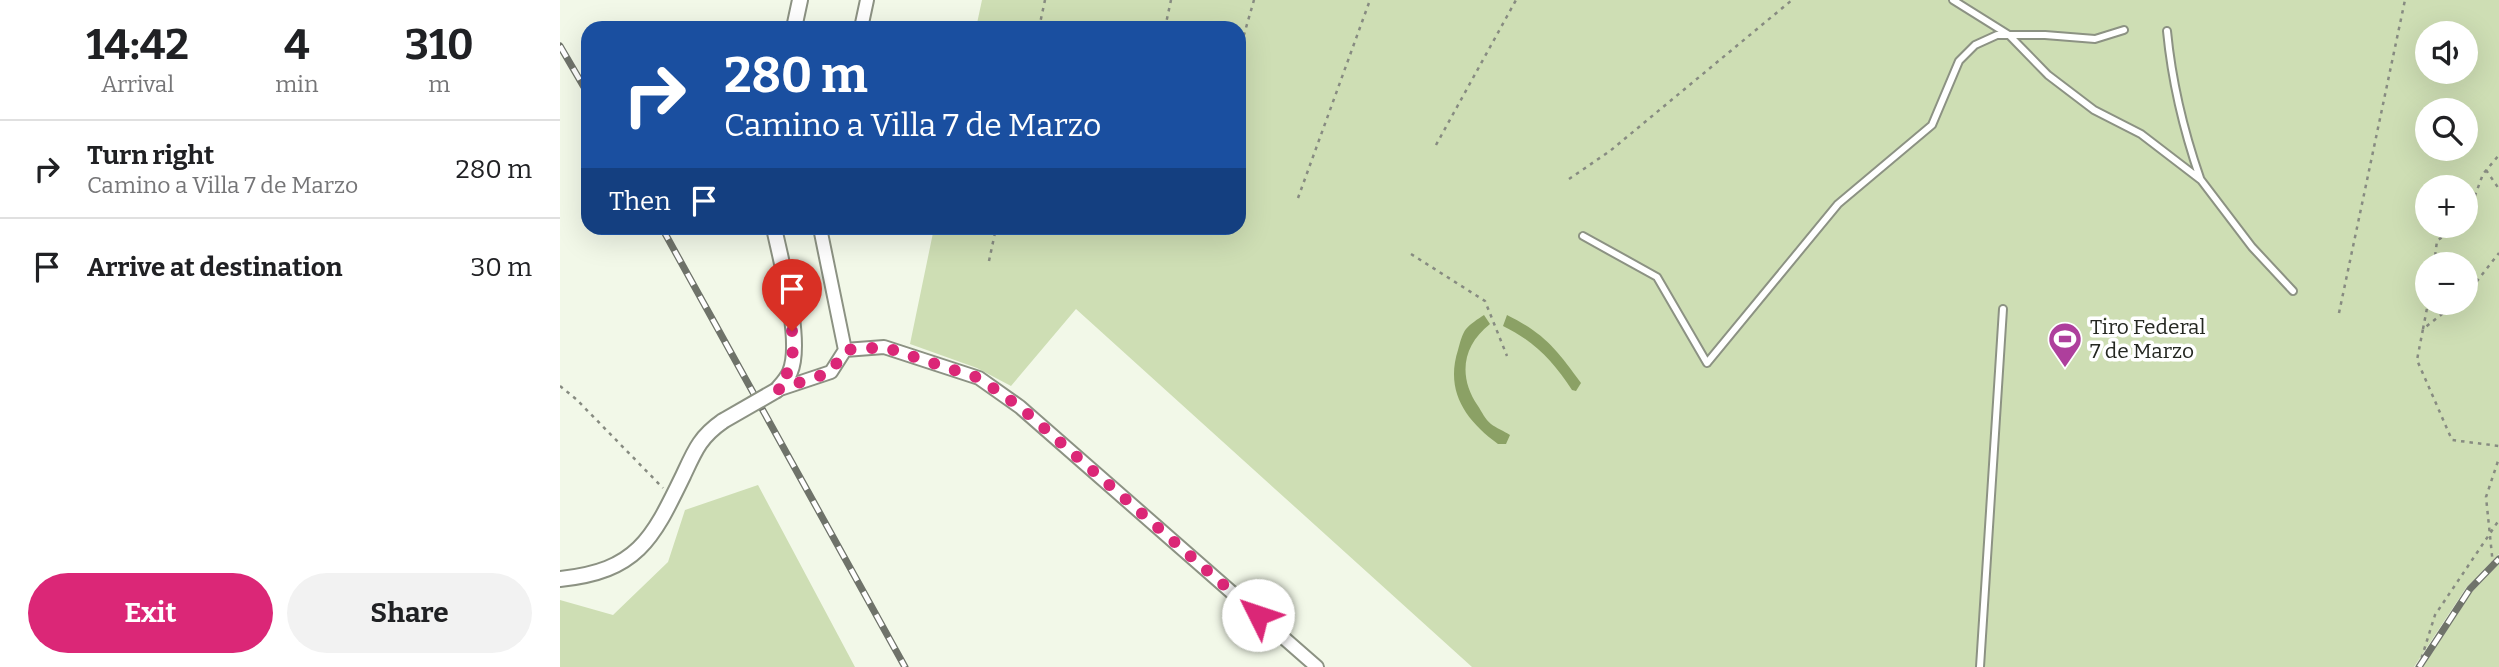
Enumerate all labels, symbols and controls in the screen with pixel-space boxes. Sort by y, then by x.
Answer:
text: 14:42 [86,20,189,70]
text: 4 [284,20,310,70]
text: 310 [405,20,474,70]
map controls [2415,21,2478,315]
button: sound [2415,21,2478,84]
text: 280 m [724,46,868,105]
icon: right [609,49,700,140]
text: Arrival [101,70,174,98]
text: min [275,70,319,98]
text: m [428,70,450,98]
button: search [2415,98,2478,161]
text: Camino a Villa 7 de Marzo [724,106,1101,144]
text: Turn right [87,140,214,171]
icon: right [28,150,66,188]
text: 280 m [456,154,532,185]
text: Camino a Villa 7 de Marzo [87,171,358,199]
button: + [2415,175,2478,238]
icon: arrive [685,182,723,220]
text: Then [609,186,671,217]
icon: arrive [28,248,66,286]
text: Arrive at destination [87,252,342,283]
text: 30 m [471,252,532,283]
button: − [2415,252,2478,315]
pin [762,259,822,331]
icon: arrive [773,270,811,308]
place label: Tiro Federal 7 de Marzo [2090,314,2206,364]
sports icon: Tiro Federal 7 de Marzo [2046,320,2084,369]
button: Exit [28,573,273,653]
button: Share [287,573,532,653]
position arrow [1221,578,1295,652]

